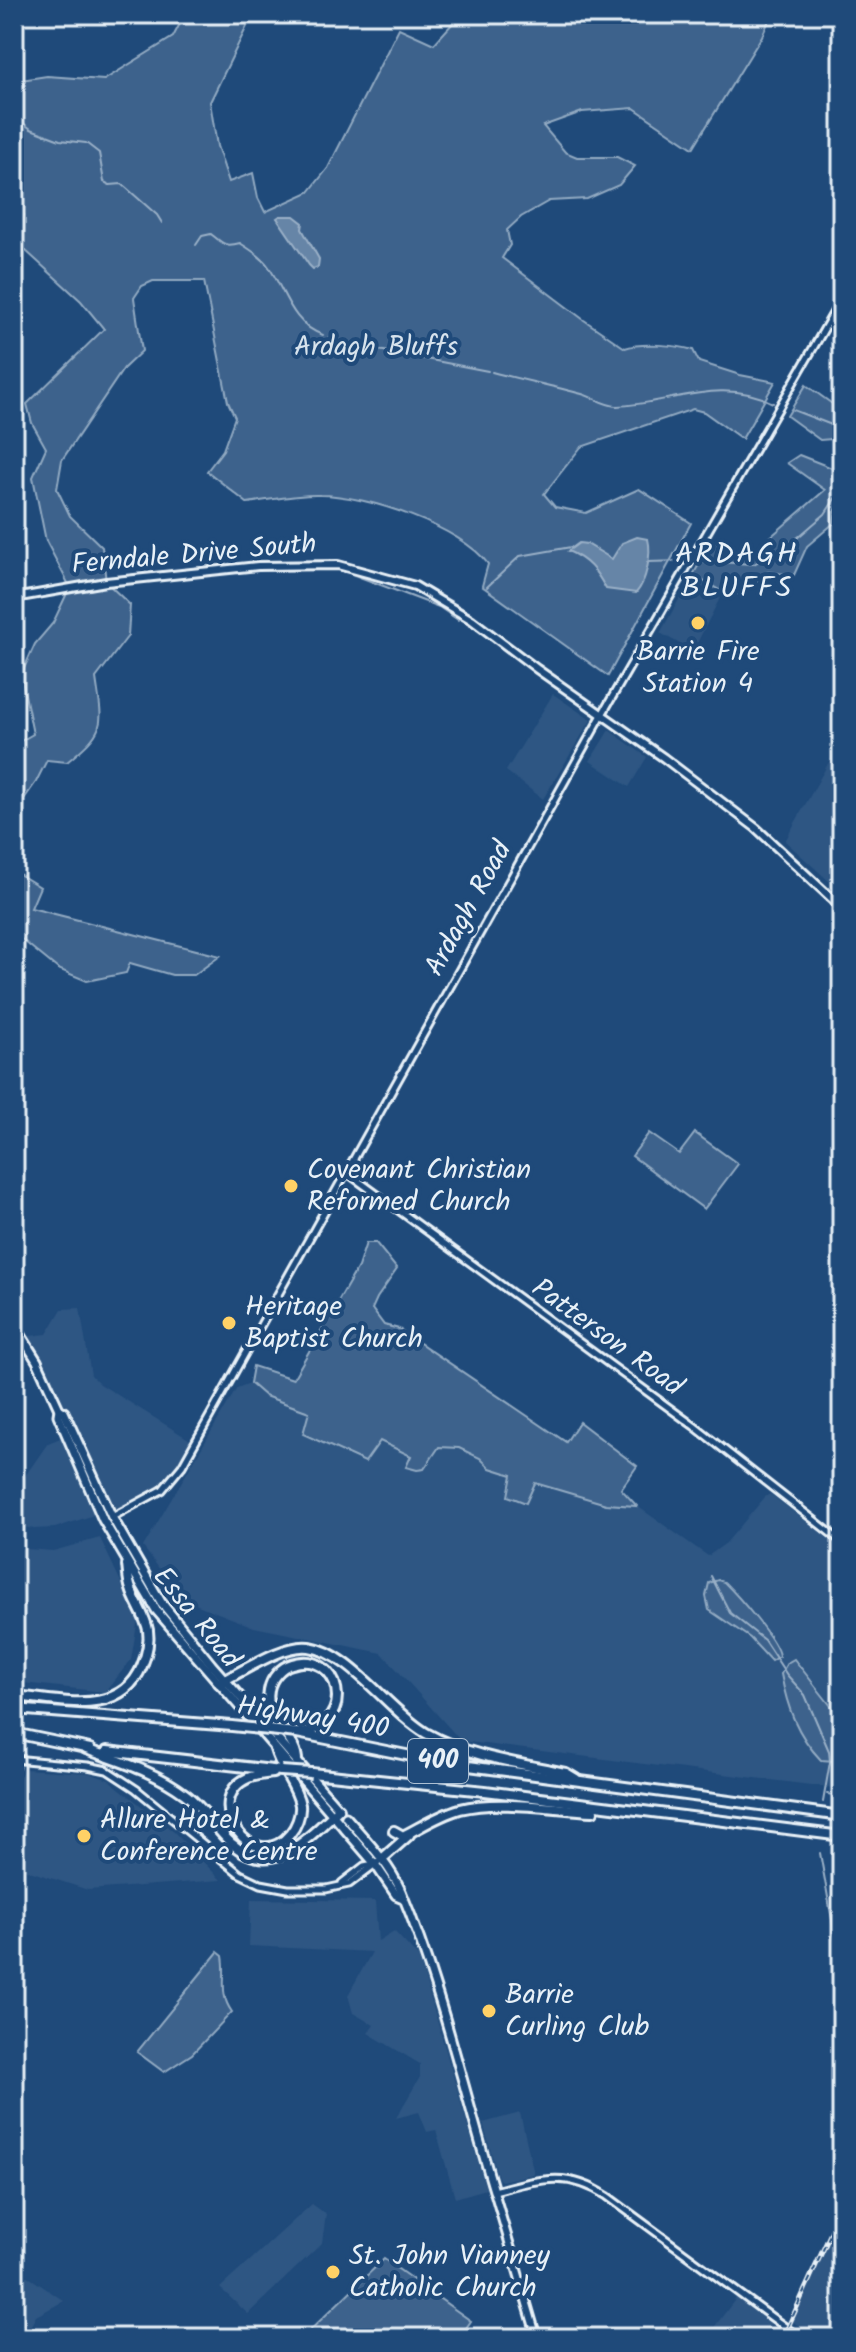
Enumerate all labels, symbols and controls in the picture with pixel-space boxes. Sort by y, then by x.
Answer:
park label: Ardagh Bluffs [294,325,458,370]
street label: Ferndale Drive South [70,522,318,588]
district label: ARDAGH BLUFFS [675,531,799,613]
marker: Barrie Fire Station 4 [689,614,707,632]
place label: Barrie Fire Station 4 [636,630,760,707]
street label: Ardagh Road [413,832,525,985]
place label: Covenant Christian Reformed Church [307,1148,531,1225]
marker: Covenant Christian Reformed Church [282,1177,300,1195]
street label: Patterson Road [521,1267,693,1409]
place label: Heritage Baptist Church [245,1285,423,1362]
marker: Heritage Baptist Church [220,1314,238,1332]
street label: Essa Road [141,1557,252,1680]
street label: Highway 400 [234,1684,392,1752]
road number: 400 [408,1739,468,1783]
place label: Allure Hotel & Conference Centre [100,1798,318,1875]
marker: Allure Hotel & Conference Centre [75,1827,93,1845]
place label: Barrie Curling Club [505,1973,650,2050]
marker: Barrie Curling Club [480,2002,498,2020]
place label: St. John Vianney Catholic Church [349,2234,551,2311]
marker: St. John Vianney Catholic Church [324,2263,342,2281]

